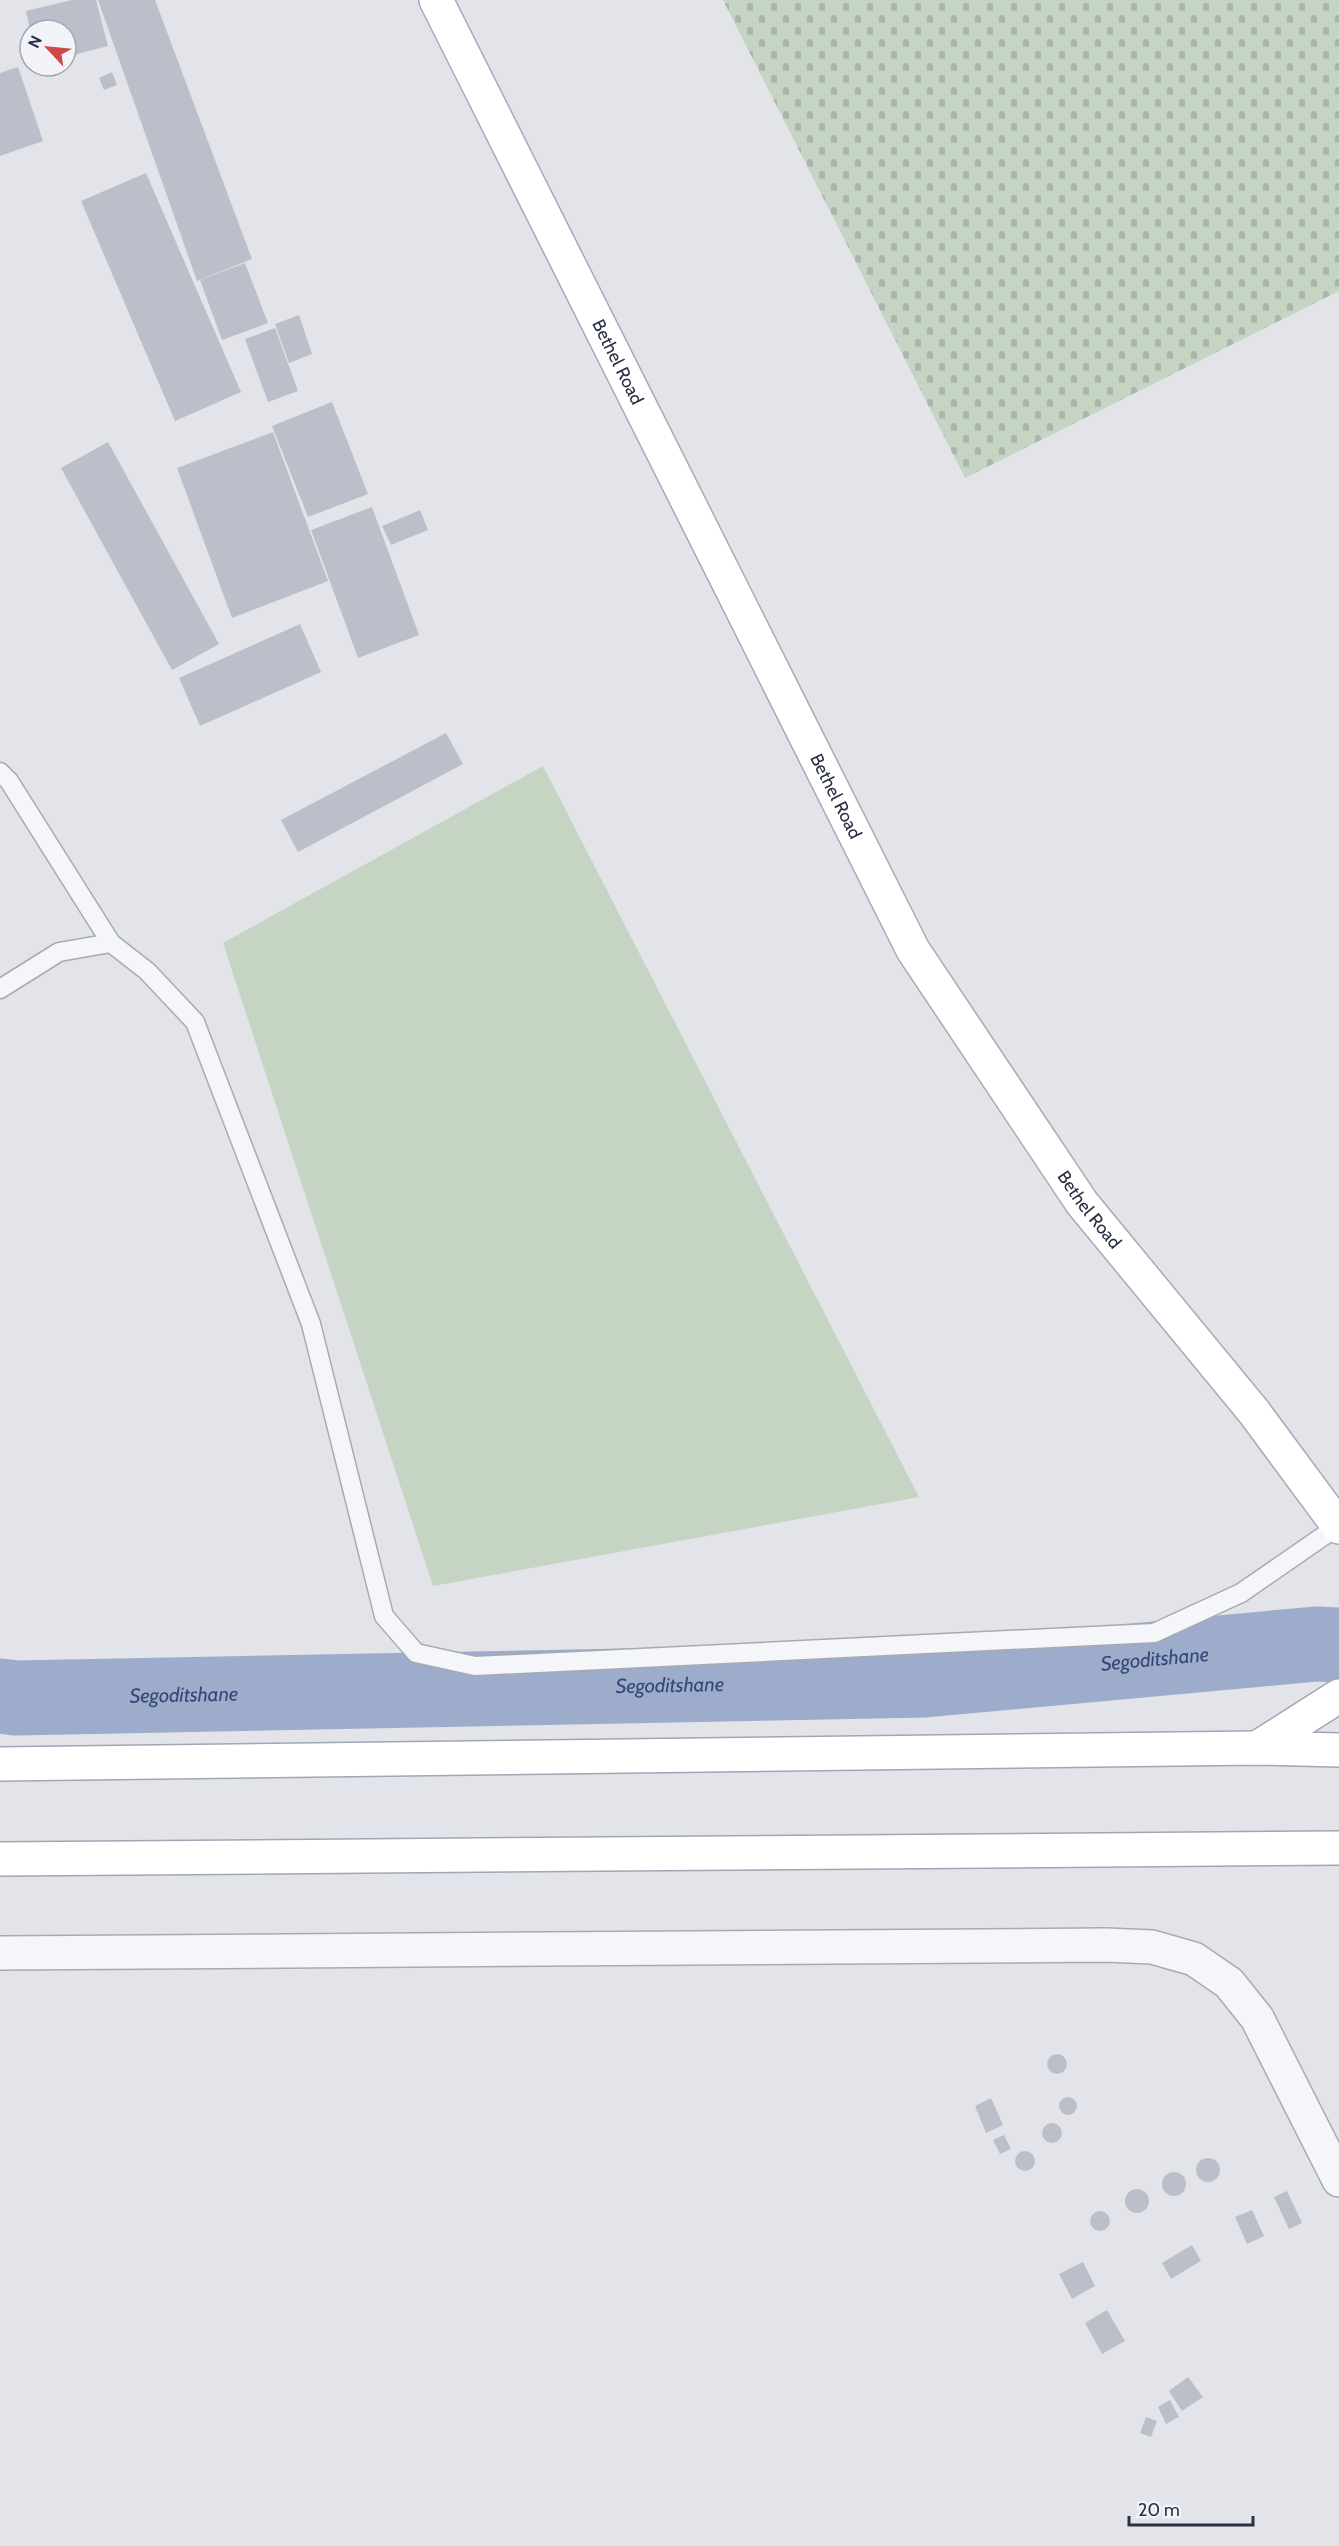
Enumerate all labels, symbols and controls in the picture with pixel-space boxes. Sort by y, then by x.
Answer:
north arrow [18,18,78,78]
text: N [24,32,46,51]
street label: Bethel Road [587,316,648,408]
street label: Bethel Road [805,750,866,842]
street label: Bethel Road [1053,1167,1126,1253]
water label: Segoditshane [1100,1642,1210,1676]
water label: Segoditshane [615,1672,724,1698]
water label: Segoditshane [129,1682,238,1708]
scale bar [1129,2489,1254,2527]
text: 20 m [1138,2499,1180,2521]

